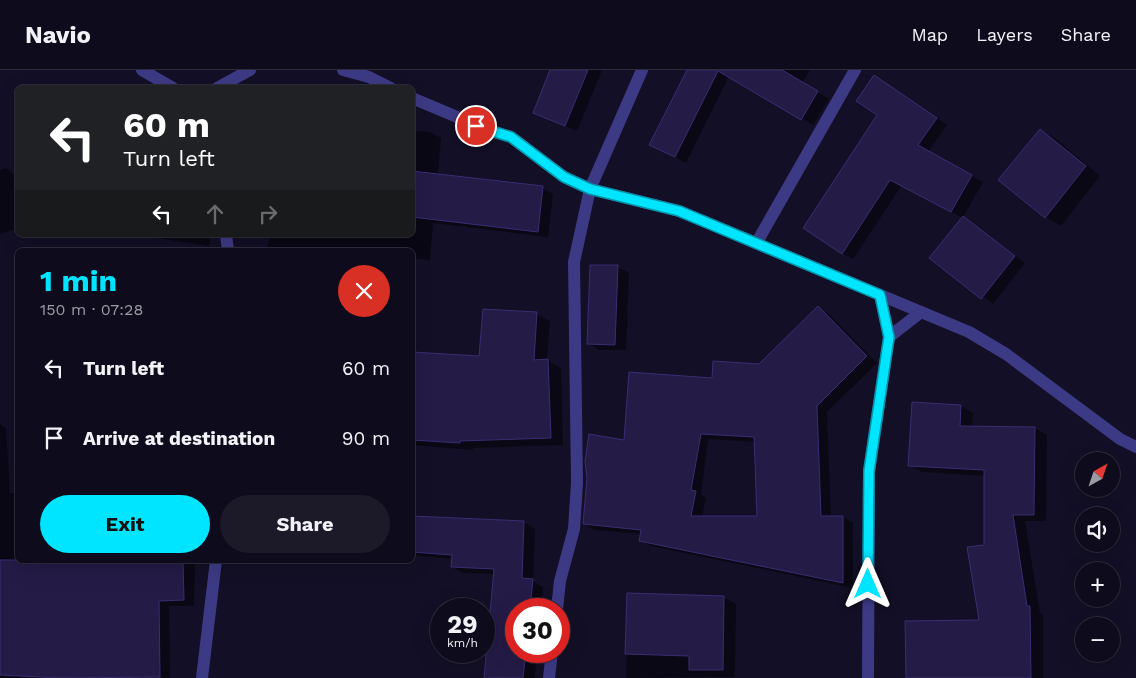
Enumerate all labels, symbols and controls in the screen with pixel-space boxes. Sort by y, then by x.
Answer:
text: Navio [25,21,91,49]
text: Map [911,24,948,45]
text: Layers [976,24,1033,45]
text: Share [1061,24,1111,45]
text: 60 m [123,104,210,146]
icon: left [40,105,105,170]
pin [455,105,497,147]
icon: arrive [462,112,490,140]
text: Turn left [123,146,215,171]
icon: left [148,200,176,228]
icon: ahead [201,200,229,228]
icon: right [254,200,282,228]
text: 1 min [40,263,117,298]
button: close [338,265,390,317]
text: 150 m · 07:28 [40,300,143,319]
icon: left [40,354,68,382]
text: Turn left [83,357,164,380]
text: 60 m [342,357,390,380]
icon: arrive [40,424,68,452]
text: Arrive at destination [83,427,275,450]
text: 90 m [342,427,390,450]
north arrow [1075,452,1120,498]
map controls [1075,452,1120,662]
button: Exit [40,495,210,553]
button: Share [220,495,390,553]
button: sound [1075,507,1120,552]
position arrow [841,557,893,609]
button: + [1075,562,1120,607]
speed limit sign: 30 [505,598,570,663]
text: 29 [447,610,478,639]
button: − [1075,617,1120,662]
text: km/h [447,636,478,650]

